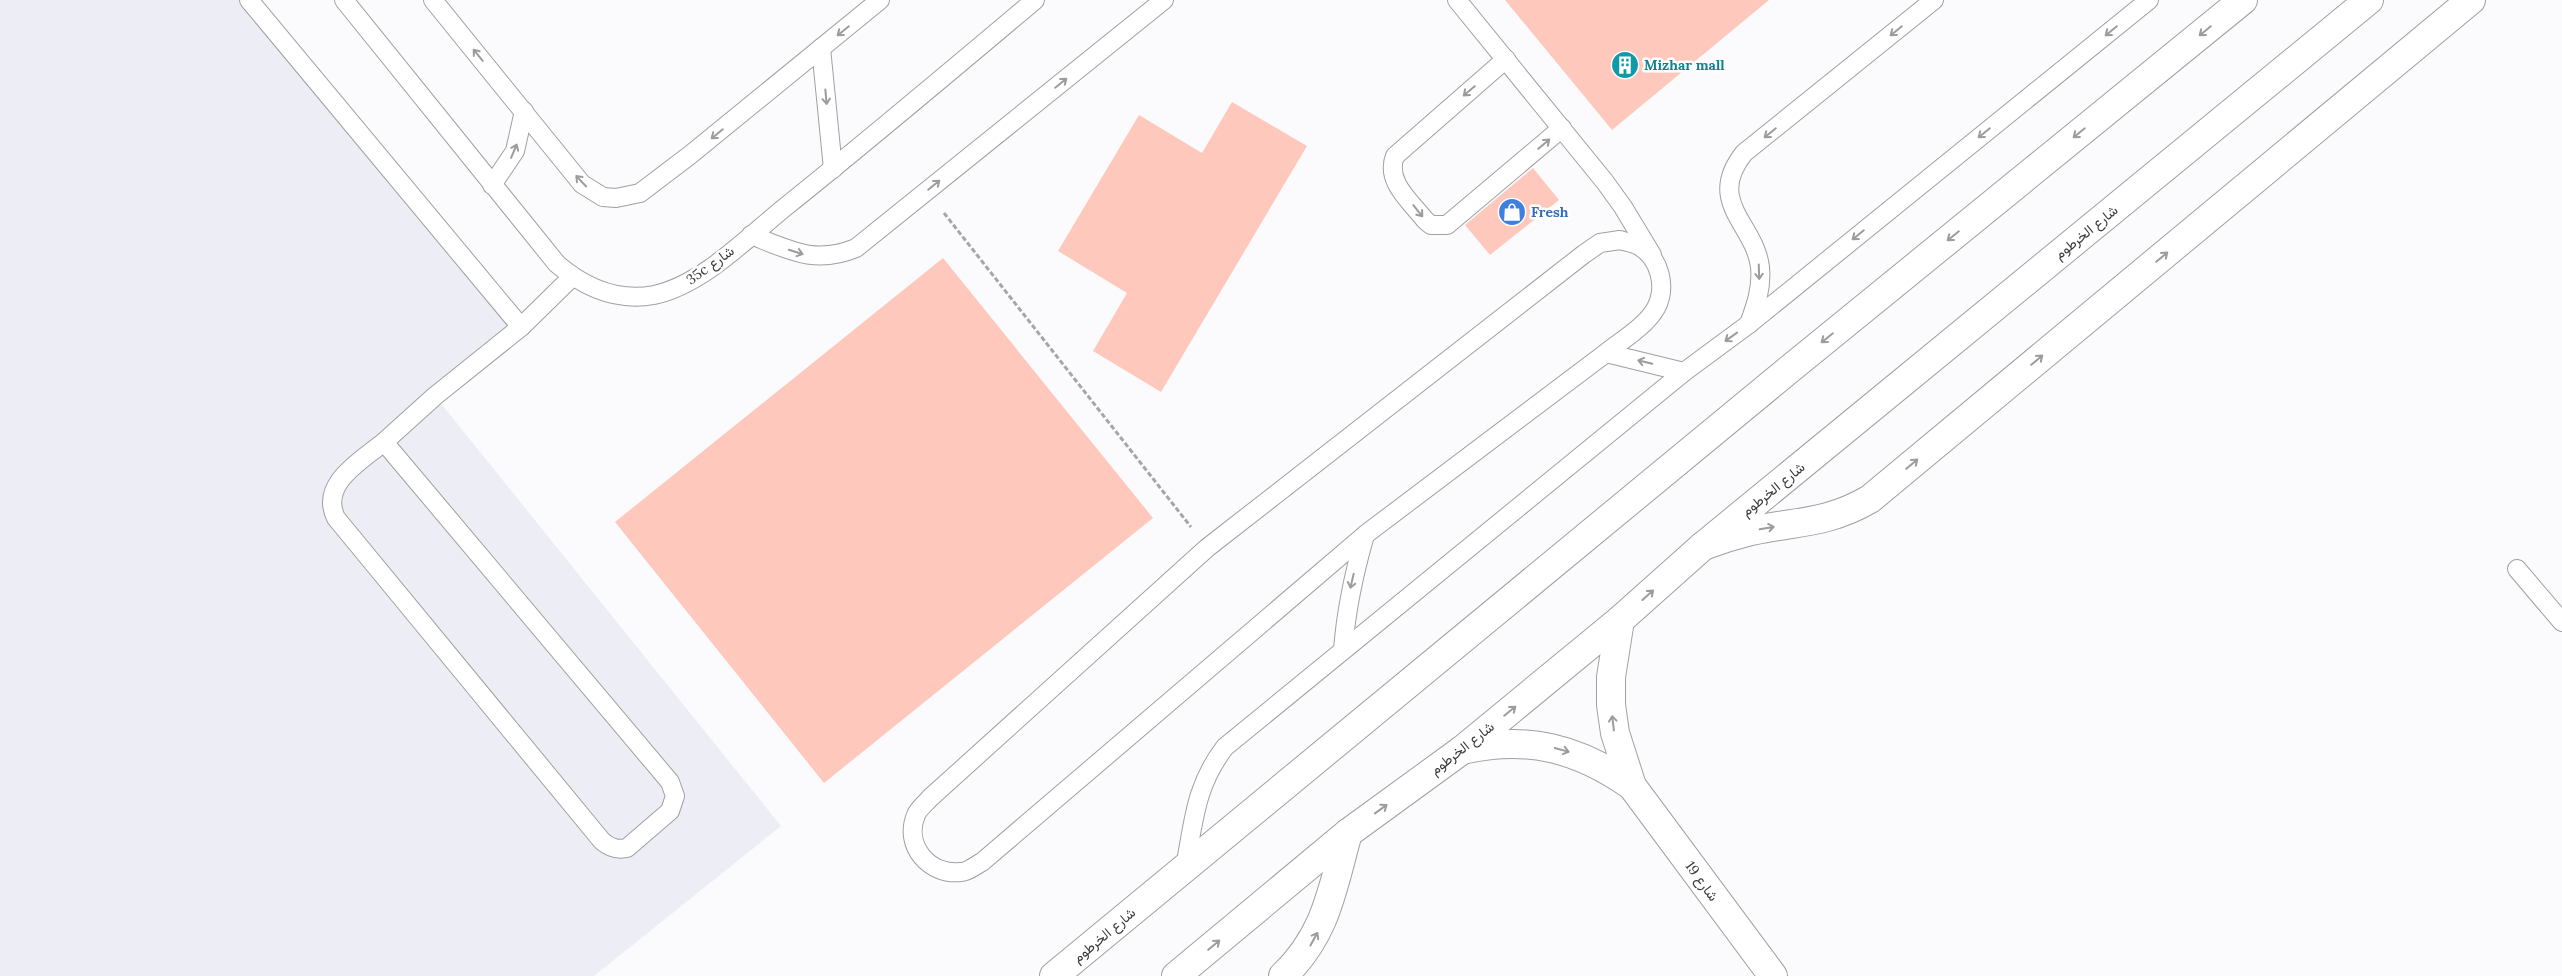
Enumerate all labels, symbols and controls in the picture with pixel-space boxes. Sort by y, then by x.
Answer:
one-way arrow [836,25,849,36]
one-way arrow [1890,25,1903,36]
one-way arrow [2104,25,2117,36]
one-way arrow [2199,25,2212,36]
one-way arrow [473,49,484,62]
building icon: Mizhar mall [1610,50,1640,80]
place label: Mizhar mall [1644,56,1725,74]
one-way arrow [1054,78,1067,89]
one-way arrow [1462,85,1475,96]
one-way arrow [821,88,831,104]
one-way arrow [1764,127,1777,138]
one-way arrow [710,128,723,139]
one-way arrow [1978,128,1991,139]
one-way arrow [2073,128,2086,139]
one-way arrow [1537,138,1550,149]
one-way arrow [509,144,519,159]
one-way arrow [575,175,587,188]
one-way arrow [927,179,940,190]
shop icon: Fresh [1497,197,1527,227]
street label: شارع الخرطوم [2051,201,2123,265]
place label: Fresh [1531,203,1569,221]
one-way arrow [1412,204,1423,217]
one-way arrow [1852,230,1865,241]
one-way arrow [1947,230,1960,241]
street label: 35c شارع [683,242,739,290]
one-way arrow [788,248,804,257]
one-way arrow [2155,251,2168,262]
one-way arrow [1755,264,1764,280]
one-way arrow [1724,332,1738,342]
one-way arrow [1821,333,1834,344]
one-way arrow [2030,355,2043,366]
one-way arrow [1638,357,1654,366]
street label: شارع الخرطوم [1738,458,1810,522]
one-way arrow [1905,459,1918,470]
one-way arrow [1759,523,1775,533]
one-way arrow [1347,573,1356,589]
one-way arrow [1641,589,1654,601]
one-way arrow [1503,705,1516,716]
one-way arrow [1608,715,1618,731]
street label: شارع الخرطوم [1426,717,1499,780]
one-way arrow [1553,746,1569,756]
one-way arrow [1374,804,1387,815]
street label: شارع 19 [1680,857,1723,906]
street label: شارع الخرطوم [1069,903,1140,968]
one-way arrow [1309,931,1319,946]
one-way arrow [1207,939,1220,950]

